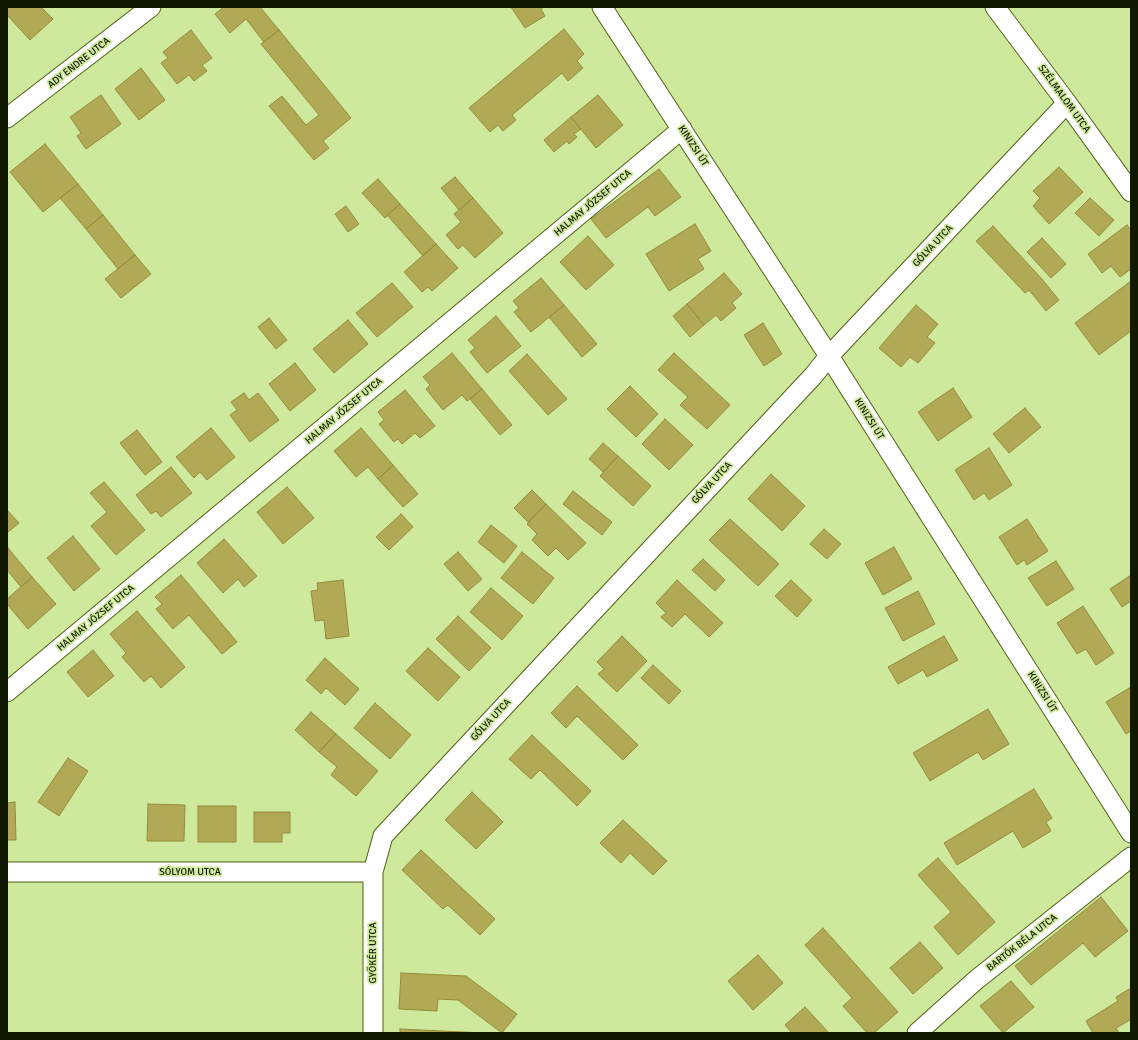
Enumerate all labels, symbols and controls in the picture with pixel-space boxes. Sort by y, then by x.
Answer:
street label: ADY ENDRE UTCA [45,35,113,91]
street label: SZÉLMALOM UTCA [1035,63,1093,135]
street label: KINIZSI ÚT [675,123,711,169]
street label: HALMAY JÓZSEF UTCA [552,167,634,239]
street label: GÓLYA UTCA [910,222,956,270]
street label: HALMAY JÓZSEF UTCA [303,375,385,447]
street label: KINIZSI ÚT [852,396,886,442]
street label: GÓLYA UTCA [689,459,735,507]
street label: HALMAY JÓZSEF UTCA [55,582,137,654]
street label: KINIZSI ÚT [1025,669,1059,715]
street label: GÓLYA UTCA [468,696,514,744]
street label: SÓLYOM UTCA [159,866,221,878]
street label: BARTÓK BÉLA UTCA [984,912,1060,974]
street label: GYÖKÉR UTCA [367,922,379,984]

